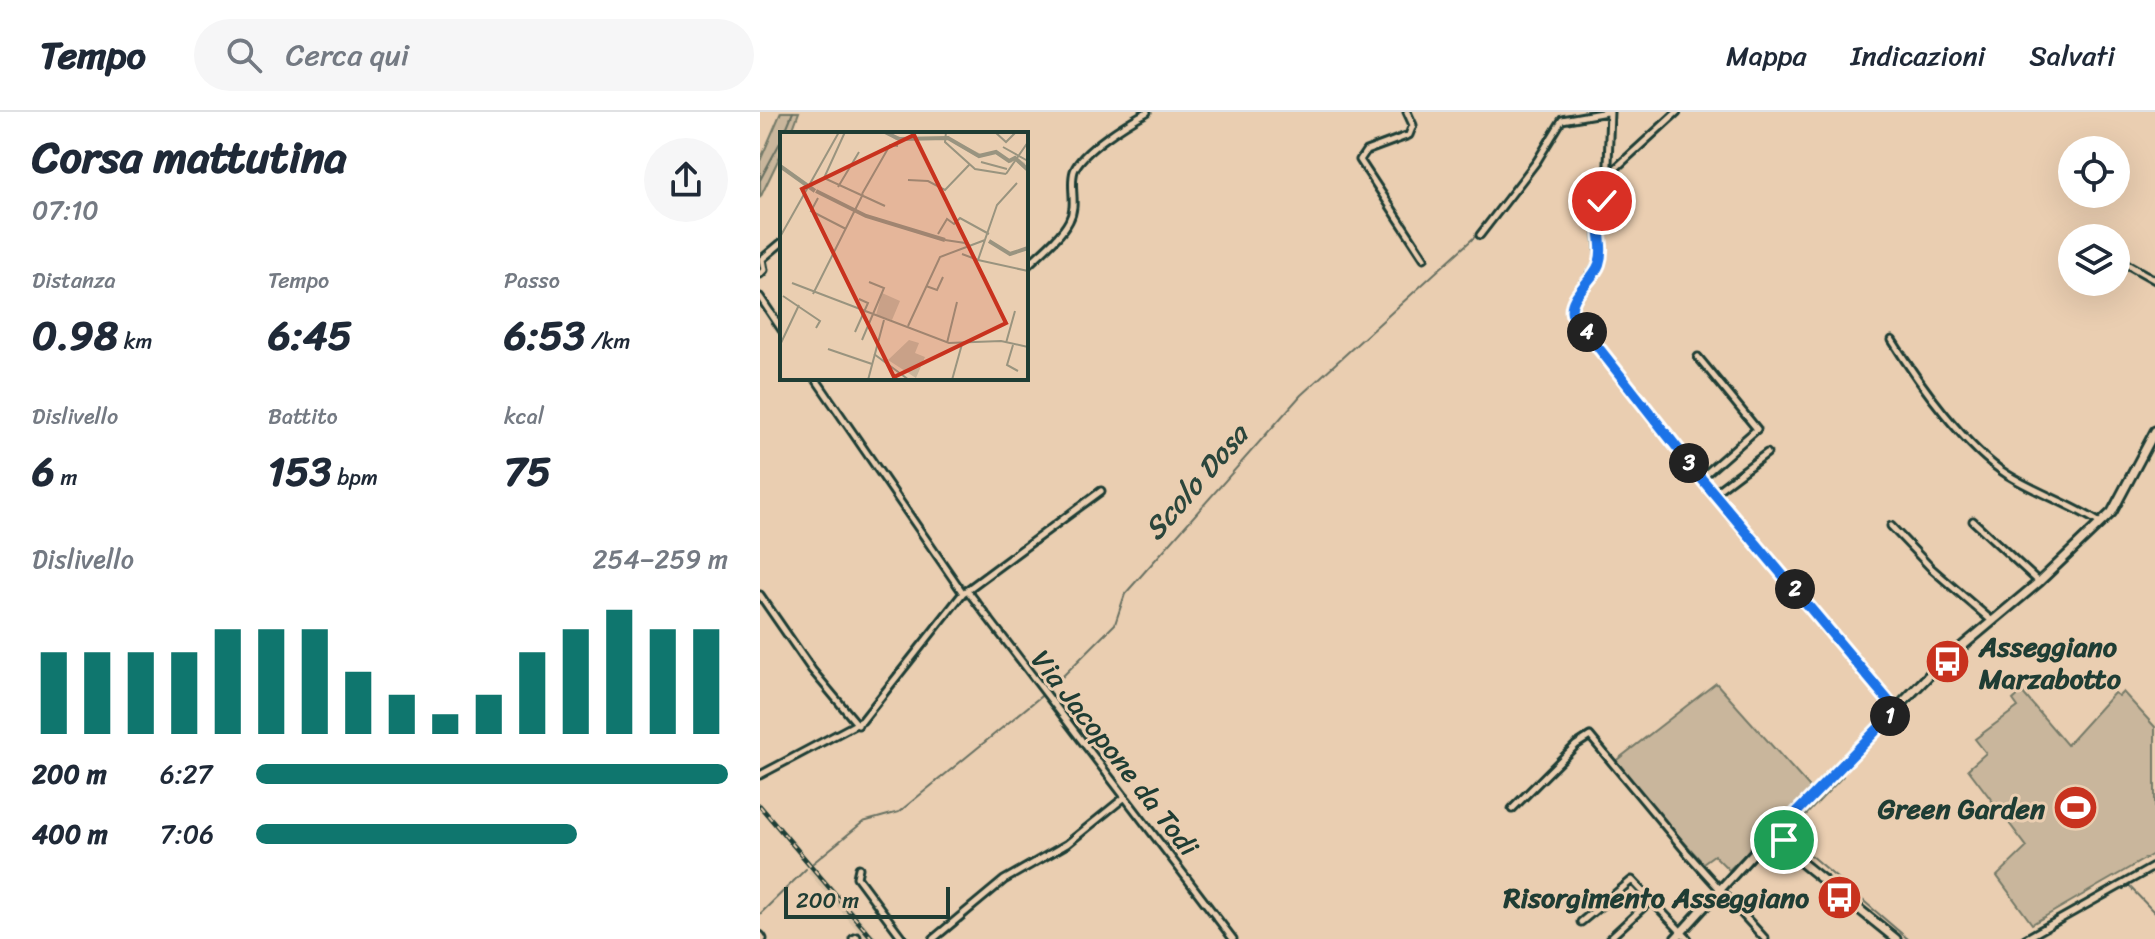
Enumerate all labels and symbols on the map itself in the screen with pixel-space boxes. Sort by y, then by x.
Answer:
inset map [780,132,1028,380]
pin [1568,167,1636,235]
pin: 4 [1567,312,1607,352]
water label: Scolo Dosa [1129,409,1264,553]
pin: 3 [1669,443,1709,483]
pin: 2 [1775,569,1815,609]
place label: Asseggiano Marzabotto [1978,622,2122,703]
bus stop icon: Asseggiano Marzabotto [1924,638,1972,686]
street label: Via Jacopone da Todi [1018,639,1213,868]
pin: 1 [1870,696,1910,736]
place label: Green Garden [1878,784,2046,833]
sports icon: Green Garden [2052,784,2100,832]
pin [1750,806,1818,874]
place label: Risorgimento Asseggiano [1502,873,1809,922]
bus stop icon: Risorgimento Asseggiano [1816,873,1864,921]
scale bar [784,883,950,919]

